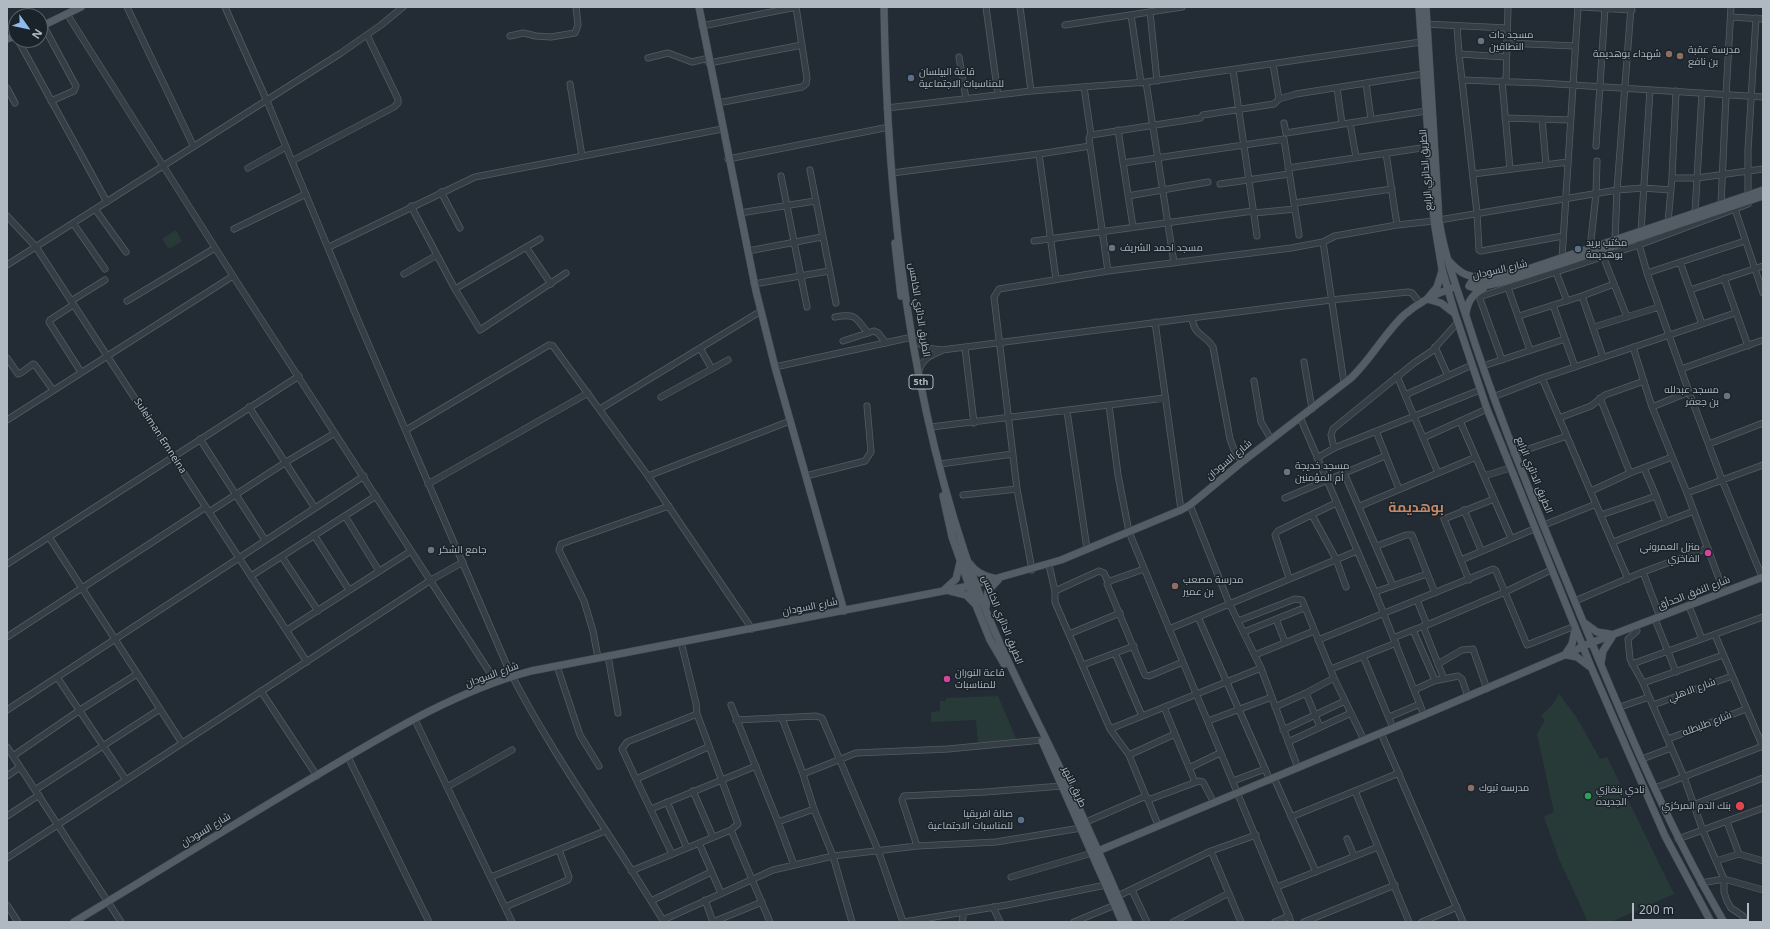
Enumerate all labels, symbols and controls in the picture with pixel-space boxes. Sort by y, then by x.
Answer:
north arrow [8,8,48,48]
text: N [29,26,46,42]
place label: مسجد دات النطاقين [1489,29,1533,52]
marker: مسجد دات النطاقين [1476,36,1486,46]
place label: مدرسة عقبة بن نافع [1688,44,1740,68]
place label: شهداء بوهديمة [1593,48,1661,60]
marker: شهداء بوهديمة [1664,49,1674,59]
marker: مدرسة عقبة بن نافع [1675,51,1685,61]
place label: قاعة البيلسان للمناسبات الاجتماعية [919,66,1004,90]
marker: قاعة البيلسان للمناسبات الاجتماعية [906,73,916,83]
street label: الطريق الدائري الرابع [1417,129,1435,211]
place label: مكتب بريد بوهديمة [1586,237,1627,260]
place label: مسجد احمد الشريف [1120,242,1203,254]
marker: مسجد احمد الشريف [1107,243,1117,253]
marker: مكتب بريد بوهديمة [1573,244,1583,254]
street label: شارع السودان [1471,258,1529,282]
street label: الطريق الدائري الخامس [906,262,932,358]
road number: 5th [909,375,933,389]
place label: مسجد عبدلله بن جعفر [1664,384,1719,408]
marker: مسجد عبدلله بن جعفر [1722,391,1732,401]
street label: Suleiman Emneina [131,396,189,476]
street label: الطريق الدائري الرابع [1513,435,1555,515]
street label: شارع السودان [1204,437,1254,483]
place label: مسجد خديجة أم المؤمنين [1295,460,1349,484]
marker: مسجد خديجة أم المؤمنين [1282,467,1292,477]
district label: بوهديمة [1388,500,1444,516]
place label: منزل العمروني الفاخري [1640,541,1700,564]
place label: جامع الشكر [439,544,486,556]
marker: جامع الشكر [426,545,436,555]
marker: منزل العمروني الفاخري [1703,548,1713,558]
street label: الطريق الدائري الخامس [979,574,1025,666]
place label: مدرسة مصعب بن عمير [1183,574,1244,598]
street label: شارع النفق الحدأق [1656,574,1732,612]
marker: مدرسة مصعب بن عمير [1170,581,1180,591]
street label: شارع السودان [781,596,839,618]
street label: شارع السودان [464,660,520,690]
place label: قاعة النوران للمناسبات [955,667,1004,690]
marker: قاعة النوران للمناسبات [942,674,952,684]
street label: شارع الاهلي [1667,676,1717,704]
street label: شارع طليطله [1681,709,1733,739]
street label: طريق النهر [1059,765,1089,809]
place label: مدرسه تبوك [1479,782,1529,794]
marker: مدرسه تبوك [1466,783,1476,793]
place label: نادي بنغازي الجديده [1596,784,1645,808]
marker: نادي بنغازي الجديده [1583,791,1593,801]
place label: بنك الدم المركزي [1662,800,1731,812]
marker: بنك الدم المركزي [1734,800,1746,812]
place label: صالة افريقيا للمناسبات الاجتماعية [928,808,1013,832]
street label: شارع السودان [179,810,233,850]
marker: صالة افريقيا للمناسبات الاجتماعية [1016,815,1026,825]
scale bar [1634,895,1751,921]
text: 200 m [1639,901,1674,918]

